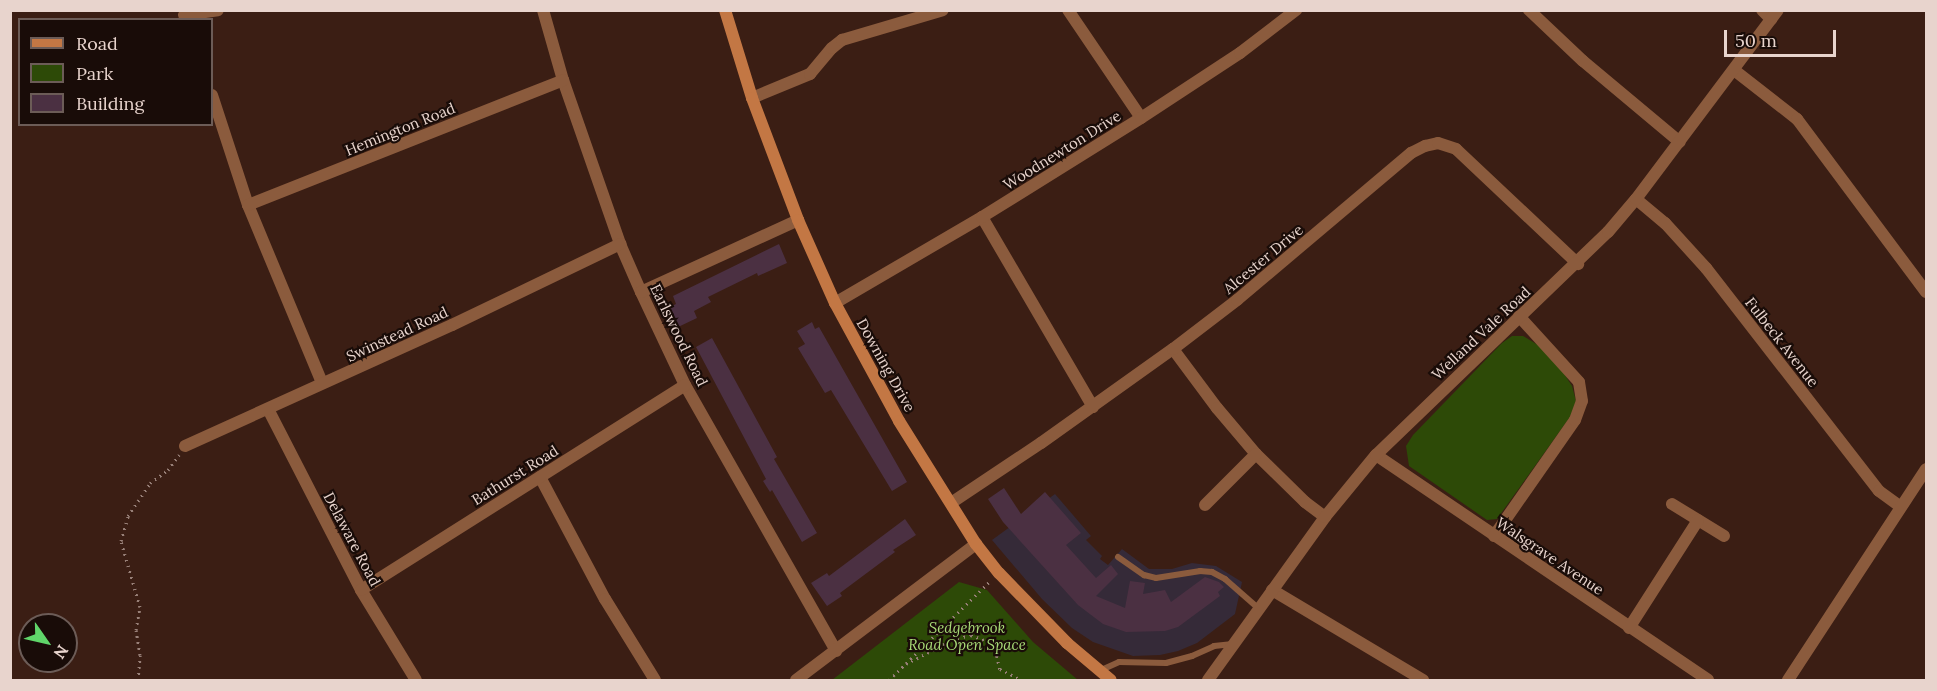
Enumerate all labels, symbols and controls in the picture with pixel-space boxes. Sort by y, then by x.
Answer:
legend [18,18,213,126]
scale bar [1727,18,1840,56]
text: 50 m [1735,29,1777,52]
text: Road [76,32,118,55]
text: Park [76,62,113,85]
text: Building [76,92,144,115]
street label: Hemington Road [342,99,458,159]
street label: Woodnewton Drive [1000,107,1124,193]
street label: Alcester Drive [1220,220,1306,298]
street label: Earlswood Road [646,281,712,389]
street label: Welland Vale Road [1428,283,1534,383]
street label: Fulbeck Avenue [1741,294,1823,390]
street label: Swinstead Road [343,303,451,365]
street label: Downing Drive [853,315,919,415]
street label: Bathurst Road [468,441,562,509]
street label: Delaware Road [320,489,384,589]
street label: Walsgrave Avenue [1493,513,1607,599]
north arrow [18,613,78,673]
park label: Sedgebrook Road Open Space [908,618,1026,653]
text: N [50,641,73,663]

